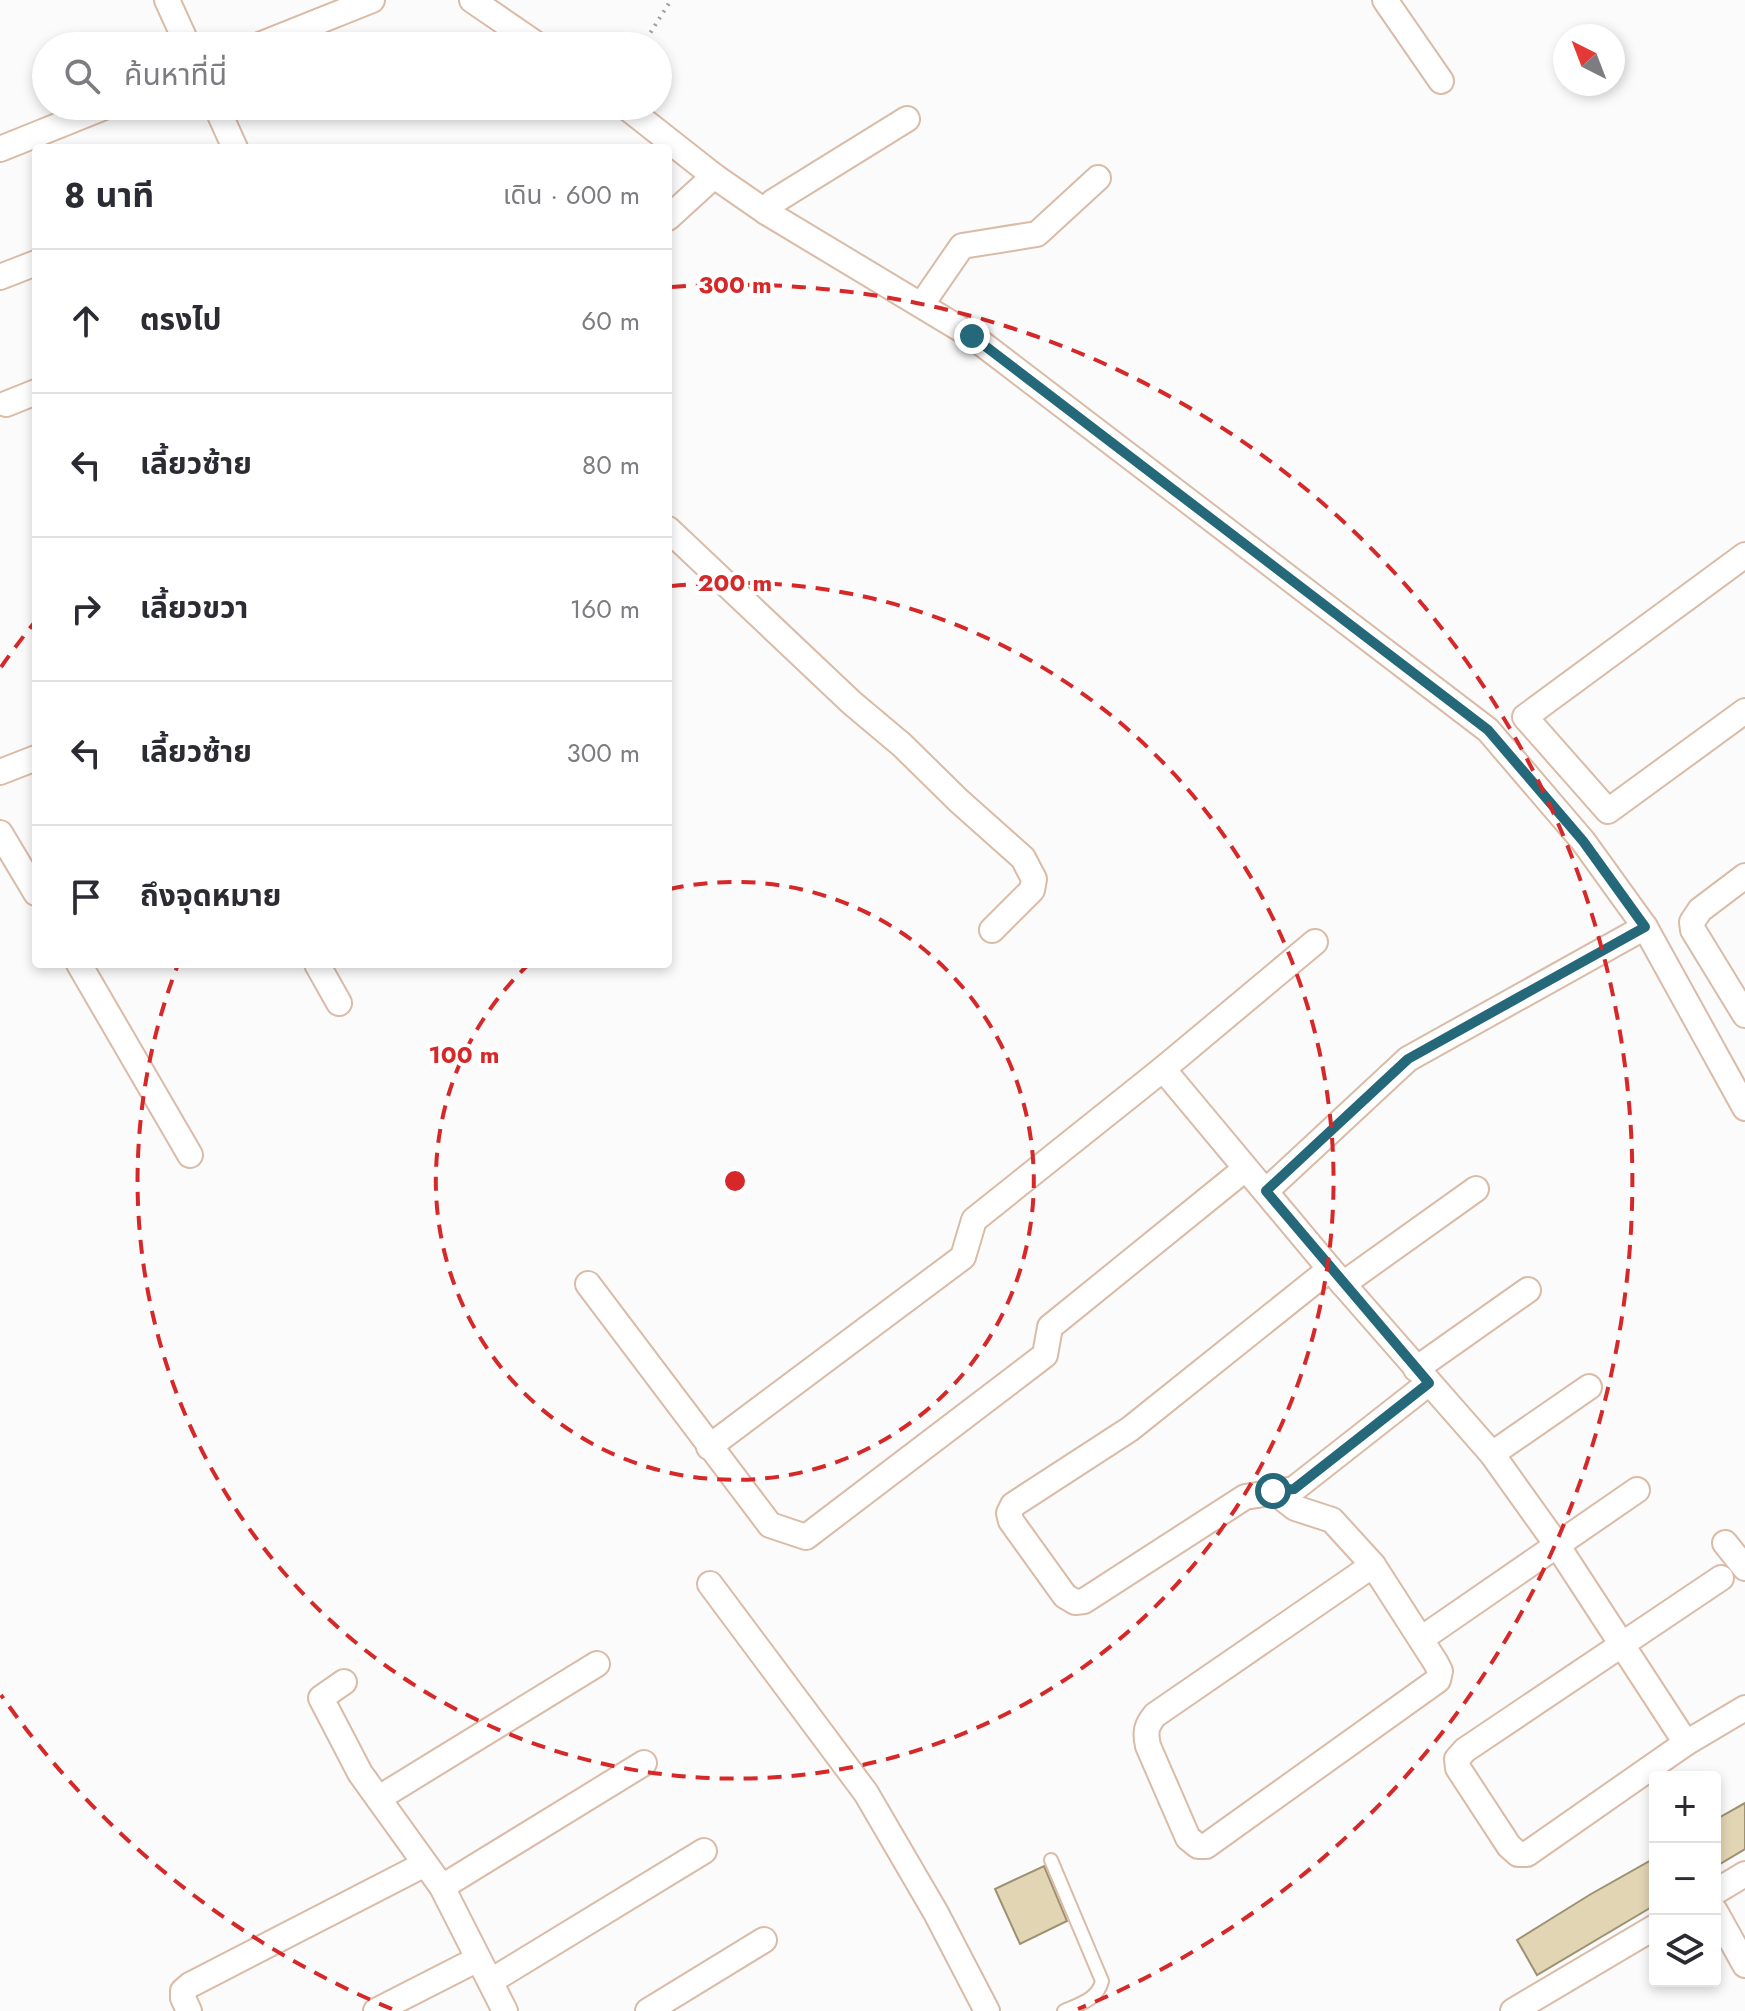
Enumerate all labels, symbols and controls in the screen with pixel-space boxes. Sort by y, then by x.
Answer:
north arrow [1553,24,1625,96]
search box [32,32,672,120]
text: ค้นหาที่นี่ [124,53,227,96]
icon: search [60,54,104,98]
text: 8 นาที [64,171,154,220]
text: เดิน · 600 m [503,176,640,214]
text: 300 m [698,267,772,302]
text: ตรงไป [140,298,222,341]
icon: ahead [64,299,108,343]
text: 60 m [581,302,640,340]
route end [954,318,990,354]
text: เลี้ยวซ้าย [140,442,252,485]
icon: left [64,443,108,487]
text: 80 m [582,446,640,484]
text: 200 m [698,565,772,600]
text: เลี้ยวขวา [140,586,248,629]
icon: right [64,587,108,631]
text: 160 m [570,590,640,628]
text: เลี้ยวซ้าย [140,730,252,773]
icon: left [64,731,108,775]
text: 300 m [567,734,640,772]
text: ถึงจุดหมาย [140,874,281,917]
icon: arrive [64,875,108,919]
text: 100 m [429,1037,499,1072]
centre of rings [721,1167,749,1195]
route start [1255,1473,1291,1509]
map controls [1649,1771,1721,1987]
button: + [1649,1771,1721,1843]
button: − [1649,1843,1721,1915]
button: layers [1649,1915,1721,1987]

